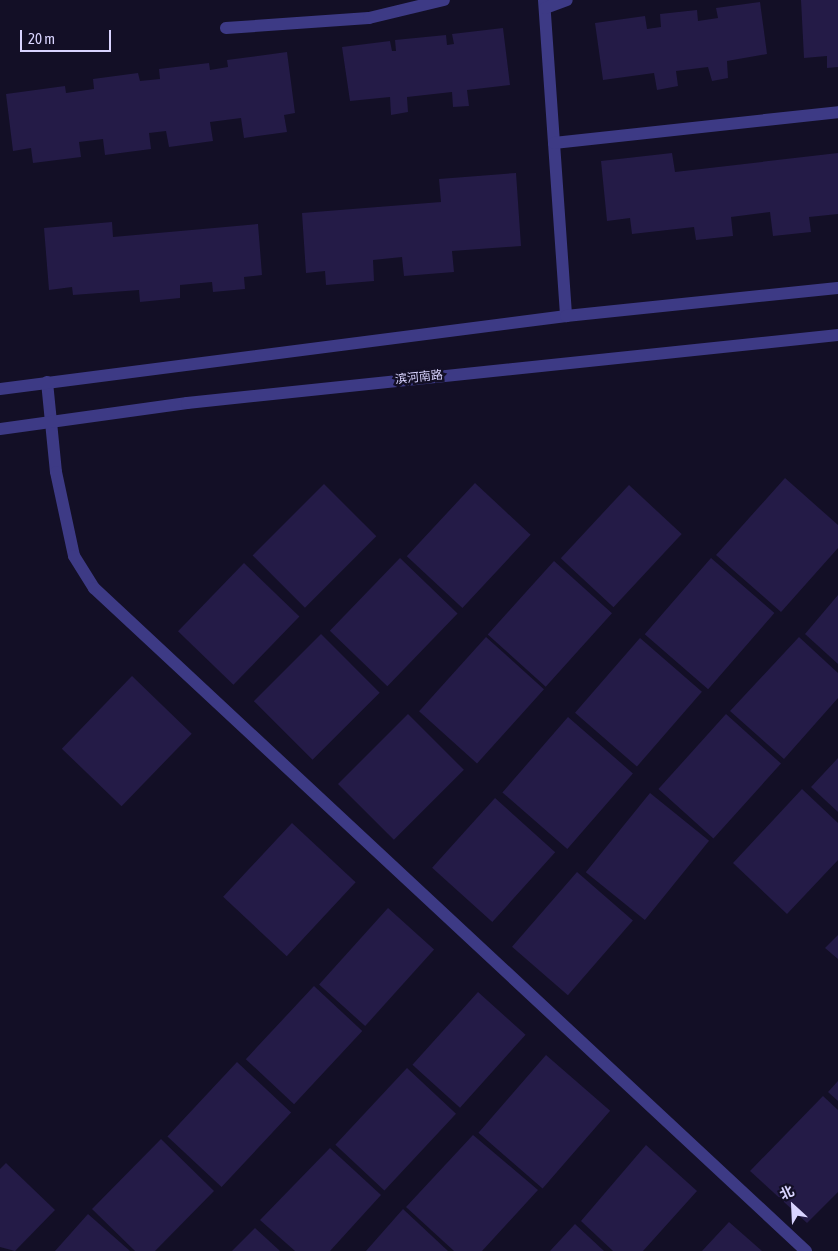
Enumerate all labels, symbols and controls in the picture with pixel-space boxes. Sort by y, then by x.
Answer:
scale bar [22,20,114,52]
text: 20 m [28,30,55,47]
street label: 滨河南路 [394,368,444,388]
north arrow [768,1181,818,1231]
text: 北 [777,1182,796,1203]

